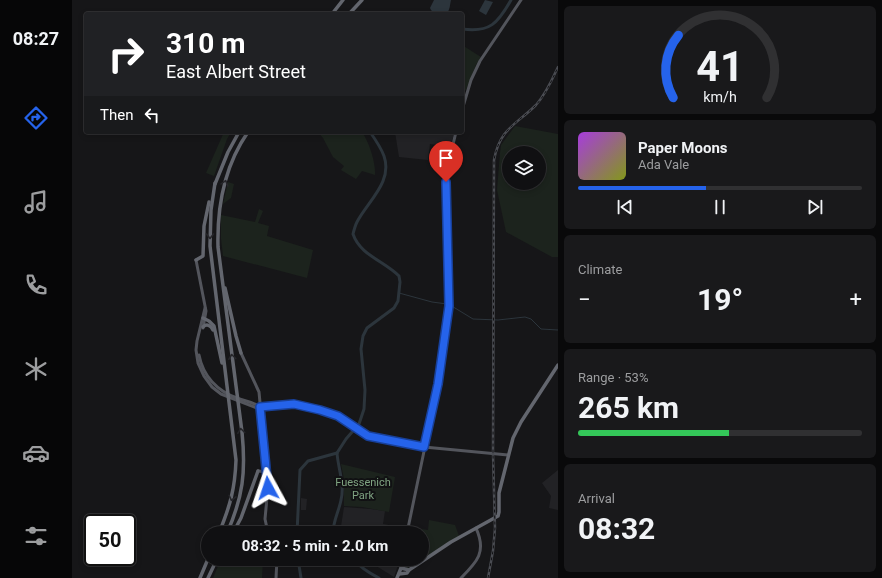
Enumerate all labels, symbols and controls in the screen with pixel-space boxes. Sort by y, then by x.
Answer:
text: 310 m [166,27,245,60]
text: 08:27 [13,28,59,49]
icon: right [100,28,152,80]
text: 41 [696,42,744,91]
text: East Albert Street [166,61,306,82]
text: km/h [703,89,737,105]
icon: directions [22,104,50,132]
icon: left [141,104,163,126]
text: Then [100,106,133,124]
text: Paper Moons [638,139,728,157]
pin [429,141,463,182]
map controls [502,146,546,190]
button: layers [502,146,546,190]
icon: arrive [435,147,457,169]
text: Ada Vale [638,157,689,172]
one-way arrow [220,180,229,187]
icon: music [22,188,50,216]
icon: previous [614,196,636,218]
icon: pause [709,196,731,218]
icon: next [804,196,826,218]
one-way arrow [206,233,214,239]
text: Climate [578,262,622,277]
icon: phone [22,271,50,299]
text: 19° [697,282,743,317]
text: − [578,287,591,312]
text: + [850,287,862,312]
one-way arrow [228,354,237,360]
icon: climate [22,355,50,383]
text: Range · 53% [578,370,648,385]
text: 265 km [578,390,679,425]
one-way arrow [237,427,246,434]
icon: car [22,439,50,467]
position arrow [247,467,289,509]
park label: Fuessenich Park [335,476,391,502]
text: Arrival [578,491,615,506]
one-way arrow [228,494,237,501]
text: 08:32 [578,511,655,546]
speed limit sign: 50 [84,514,136,566]
icon: filters [22,522,50,550]
text: 08:32 · 5 min · 2.0 km [242,537,388,555]

